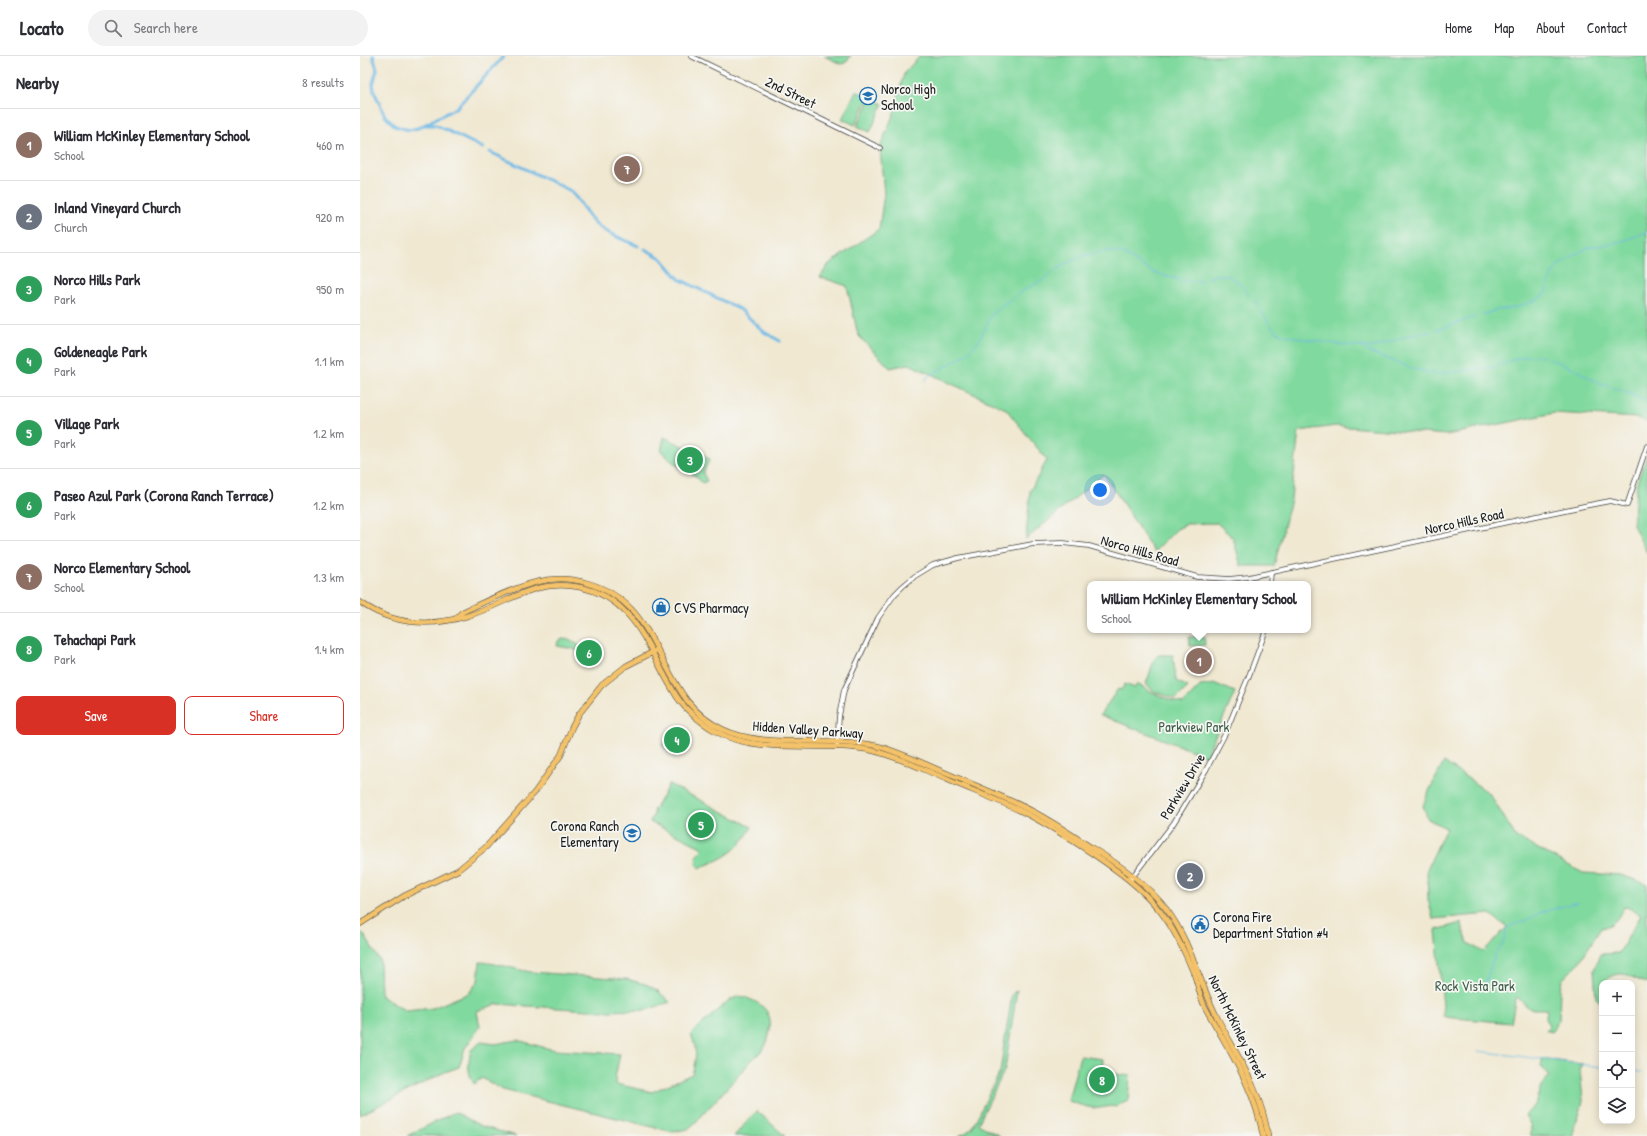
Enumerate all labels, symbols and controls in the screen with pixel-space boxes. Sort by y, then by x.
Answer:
search box [88,10,368,46]
text: Locato [20,15,64,41]
icon: search [102,17,124,39]
text: Search here [134,17,198,38]
text: Home [1445,18,1472,37]
text: Map [1494,18,1514,37]
text: About [1536,18,1565,37]
text: Contact [1587,18,1627,37]
text: Nearby [16,71,59,94]
street label: 2nd Street [762,72,820,112]
text: 8 results [302,73,344,91]
place label: Norco High School [881,79,936,114]
school or university icon: Norco High School [858,86,878,106]
text: William McKinley Elementary School [54,125,250,146]
text: 1 [27,136,31,154]
text: 460 m [316,136,344,154]
text: School [54,146,84,164]
pin: 7 [614,154,640,184]
text: Inland Vineyard Church [54,197,181,218]
text: 2 [26,208,32,226]
text: 920 m [315,208,344,226]
text: Church [54,218,87,236]
text: Norco Hills Park [54,269,140,290]
text: 3 [26,280,32,298]
text: 950 m [316,280,344,298]
text: Park [54,290,76,308]
text: Goldeneagle Park [54,341,147,362]
text: 4 [27,352,31,370]
text: 1.1 km [315,352,344,370]
text: Park [54,362,76,380]
text: Village Park [54,413,119,434]
text: 5 [26,424,32,442]
text: 1.2 km [313,424,344,442]
text: Park [54,434,76,452]
pin: 3 [677,445,703,475]
your location [1090,480,1110,500]
text: Paseo Azul Park (Corona Ranch Terrace) [54,485,274,506]
text: 6 [26,496,32,514]
text: 1.2 km [313,496,344,514]
street label: Norco Hills Road [1423,503,1506,539]
text: Park [54,506,76,524]
street label: Norco Hills Road [1099,530,1182,570]
text: Norco Elementary School [54,557,190,578]
text: 7 [26,568,32,586]
text: 1.3 km [313,568,344,586]
text: School [54,578,84,596]
popup [1087,581,1311,633]
text: William McKinley Elementary School [1101,588,1297,609]
shop icon: CVS Pharmacy [651,597,671,617]
place label: CVS Pharmacy [674,598,749,618]
text: School [1101,609,1132,627]
text: Tehachapi Park [54,629,136,650]
pin: 6 [576,638,602,668]
text: 8 [26,640,32,658]
text: 1.4 km [314,640,344,658]
pin: 1 [1186,646,1212,676]
text: Park [54,650,76,668]
button: Save [16,696,176,735]
button: Share [184,696,344,735]
street label: Hidden Valley Parkway [752,716,864,743]
park label: Parkview Park [1159,717,1230,736]
pin: 4 [664,725,690,755]
street label: Parkview Drive [1155,749,1209,823]
pin: 5 [688,810,714,840]
place label: Corona Ranch Elementary [550,816,619,852]
school or university icon: Corona Ranch Elementary [622,823,642,843]
pin: 2 [1177,861,1203,891]
place label: Corona Fire Department Station #4 [1213,907,1328,943]
public building icon: Corona Fire Department Station #4 [1190,914,1210,934]
street label: North McKinley Street [1204,972,1272,1083]
park label: Rock Vista Park [1435,976,1515,995]
map controls [1599,980,1635,1124]
button: + [1599,980,1635,1016]
button: − [1599,1016,1635,1052]
button: locate [1599,1052,1635,1088]
pin: 8 [1089,1065,1115,1095]
button: layers [1599,1088,1635,1124]

